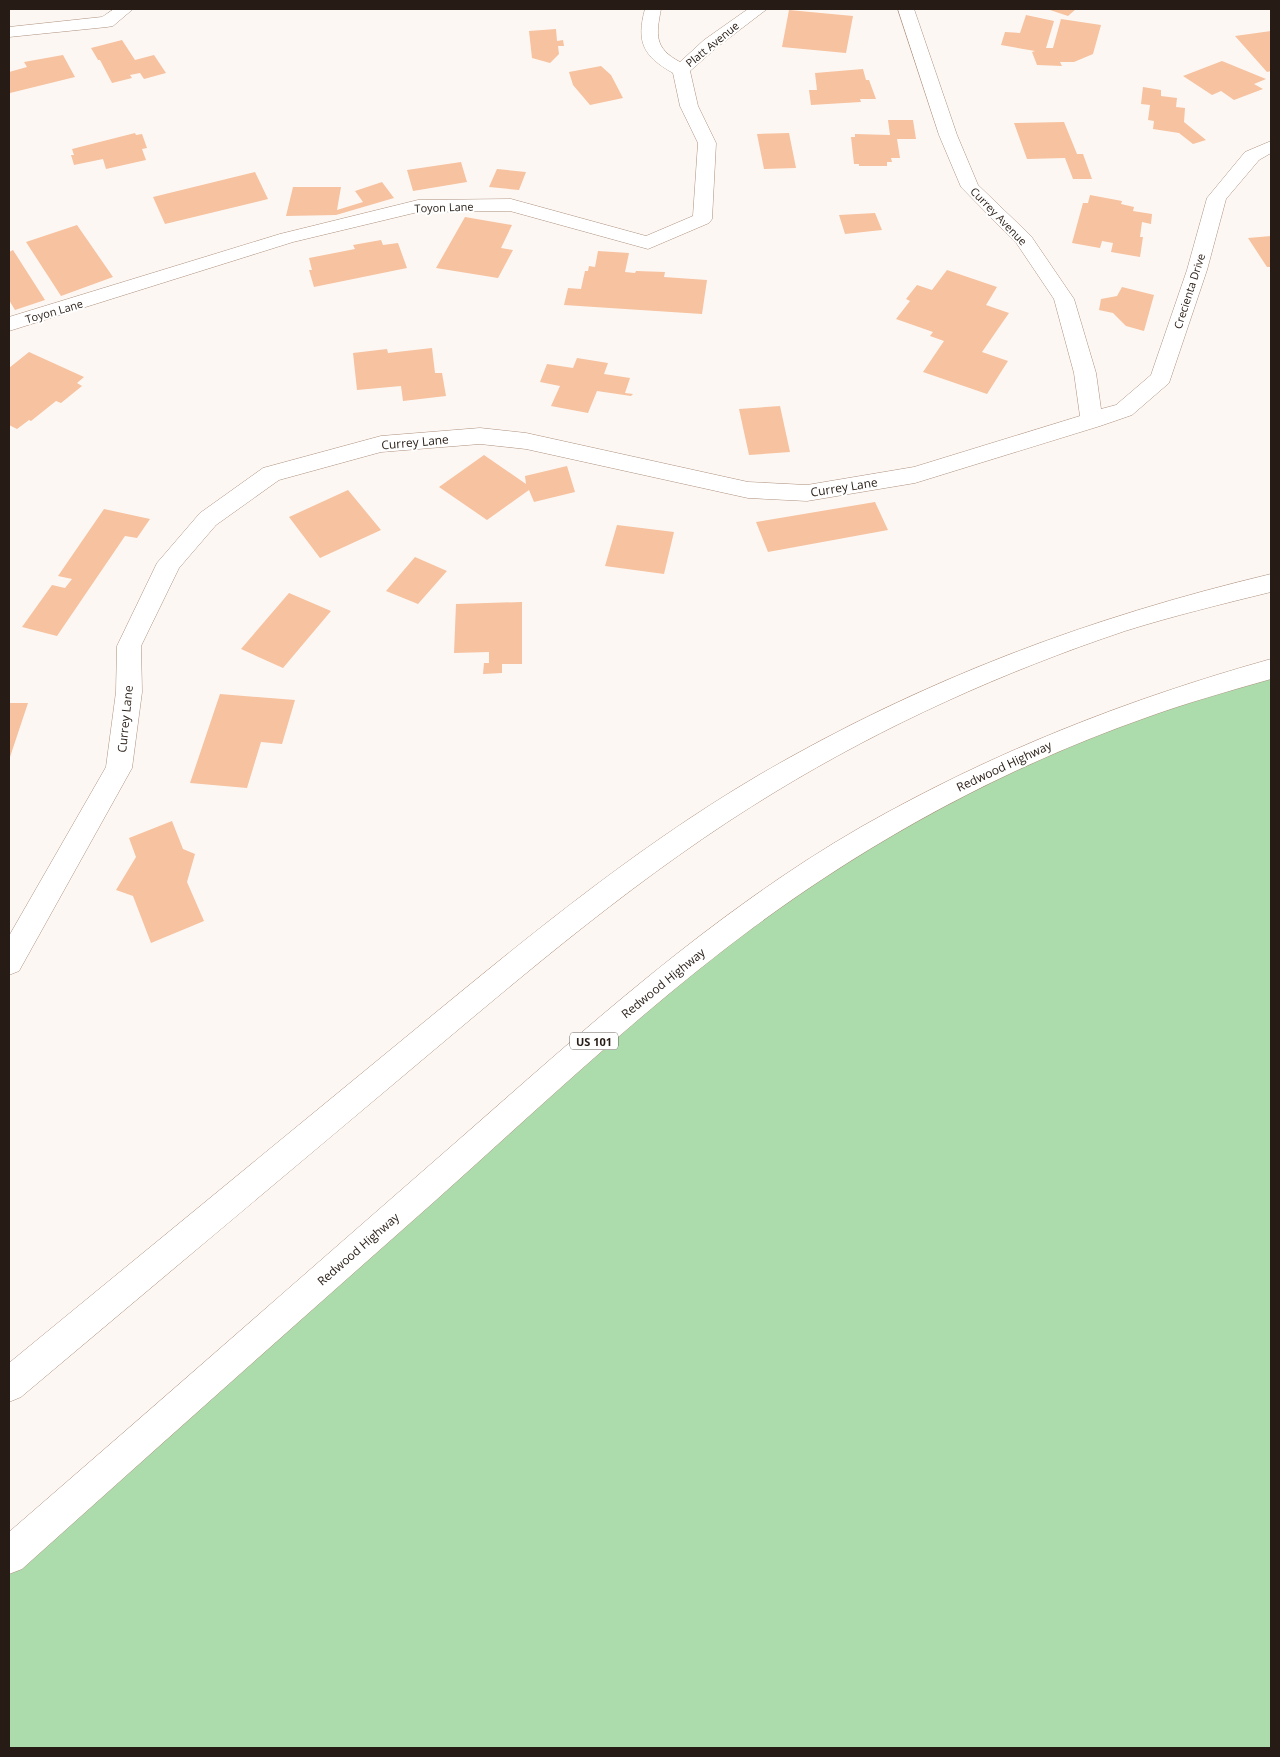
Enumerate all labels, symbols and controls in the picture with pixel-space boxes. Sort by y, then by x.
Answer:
street label: Platt Avenue [682,18,742,70]
street label: Currey Avenue [967,184,1031,248]
street label: Toyon Lane [414,198,474,216]
street label: Crecienta Drive [1170,251,1208,331]
street label: Toyon Lane [23,296,85,326]
street label: Currey Lane [381,431,450,453]
street label: Currey Lane [809,473,879,501]
street label: Currey Lane [113,684,137,754]
street label: Redwood Highway [954,736,1055,796]
street label: Redwood Highway [617,943,709,1022]
road number: US 101 [570,1032,618,1050]
street label: Redwood Highway [313,1208,403,1289]

